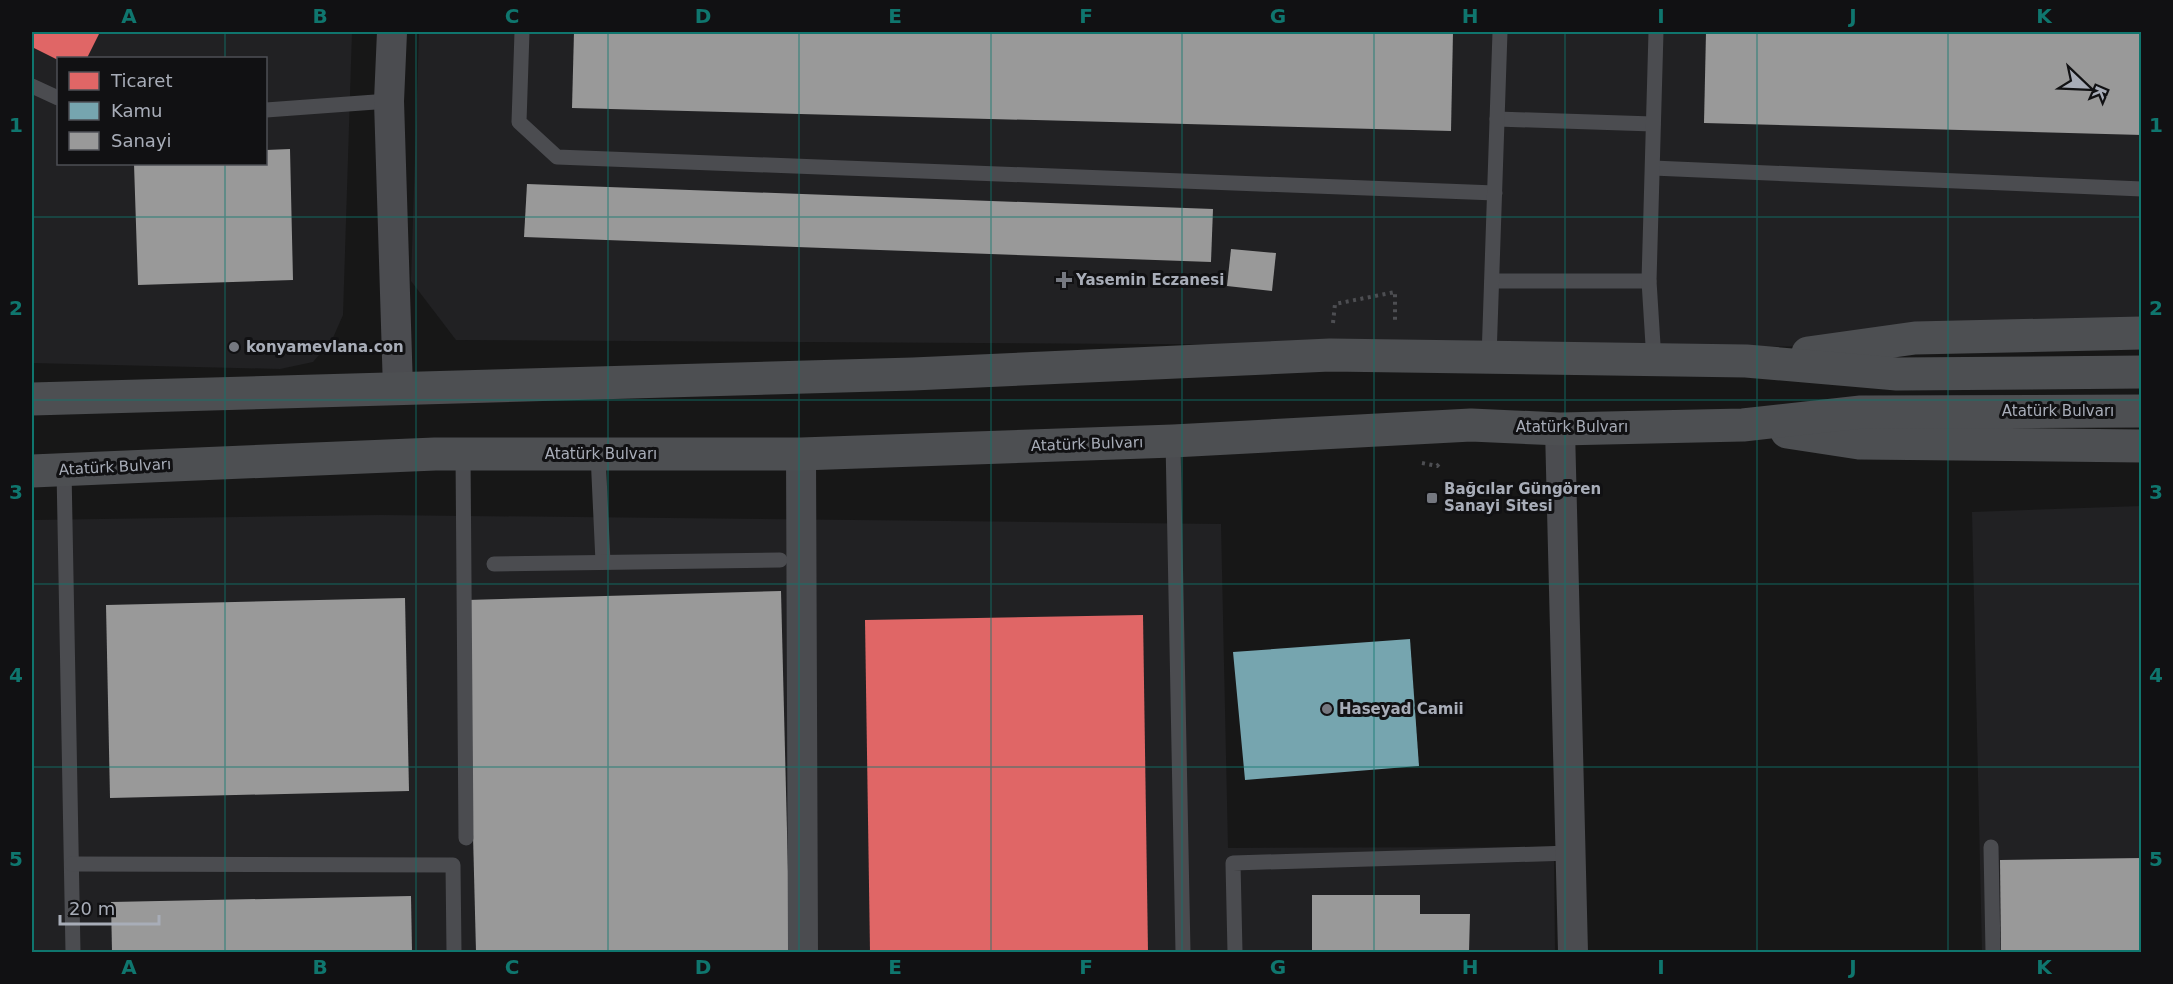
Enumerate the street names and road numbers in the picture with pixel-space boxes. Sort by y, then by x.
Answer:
street label: Atatürk Bulvarı [2002,402,2114,420]
street label: Atatürk Bulvarı [1516,418,1628,436]
street label: Atatürk Bulvarı [1030,433,1144,455]
street label: Atatürk Bulvarı [545,445,657,463]
street label: Atatürk Bulvarı [58,455,172,479]

